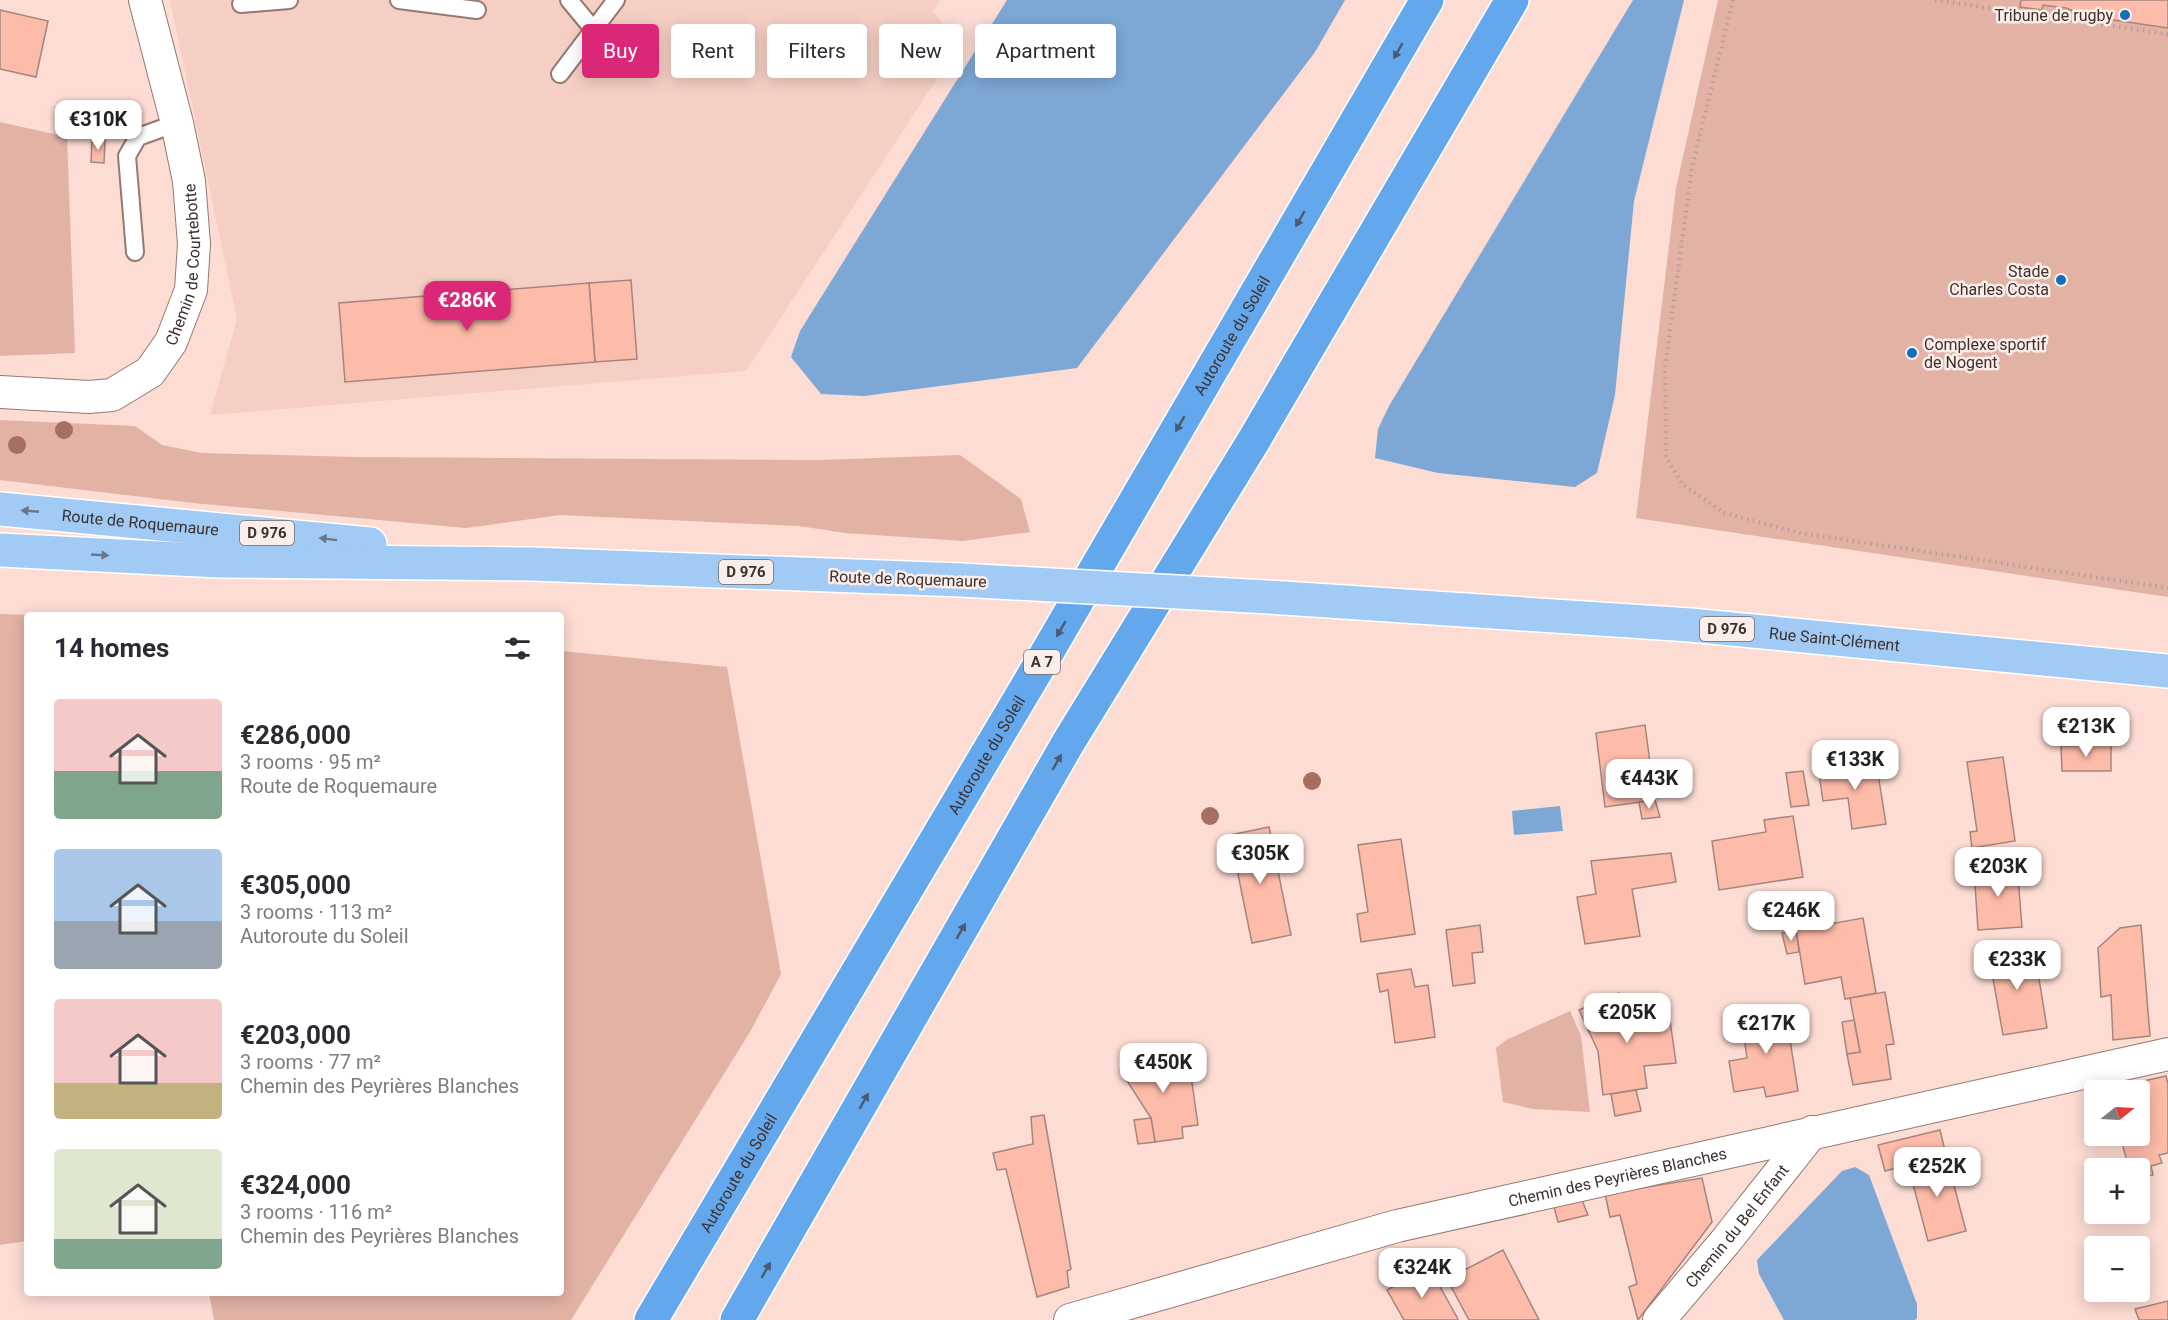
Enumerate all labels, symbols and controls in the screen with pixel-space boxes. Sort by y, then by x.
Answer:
place label: Tribune de rugby [1994,6,2113,25]
marker: Tribune de rugby [2118,8,2132,22]
chip: Buy [582,24,659,78]
chip: Rent [671,24,755,78]
chip: Filters [767,24,867,78]
chip: New [879,24,963,78]
chip: Apartment [975,24,1116,78]
one-way arrow [1393,42,1403,59]
pin: €310K [56,100,140,151]
text: €310K [69,107,127,131]
street label: Chemin de Courtebotte [161,183,204,348]
one-way arrow [1294,211,1305,227]
place label: Stade Charles Costa [1949,262,2049,299]
street label: Autoroute du Soleil [1189,272,1274,399]
marker: Stade Charles Costa [2054,273,2068,287]
pin: €286K [425,281,509,332]
text: €286K [438,288,496,312]
place label: Complexe sportif de Nogent [1924,335,2046,372]
marker: Complexe sportif de Nogent [1905,346,1919,360]
one-way arrow [1175,416,1186,432]
street label: Route de Roquemaure [61,505,220,539]
one-way arrow [20,506,39,516]
road number: D 976 [240,521,294,545]
one-way arrow [319,534,338,544]
one-way arrow [91,550,110,559]
road number: D 976 [719,560,773,584]
street label: Route de Roquemaure [829,567,987,591]
road number: D 976 [1700,617,1754,641]
one-way arrow [1056,621,1066,638]
street label: Rue Saint-Clément [1768,623,1901,655]
icon: filters [501,632,534,665]
text: 14 homes [54,633,169,663]
road number: A 7 [1024,650,1060,674]
street label: Autoroute du Soleil [944,692,1029,818]
pin: €213K [2044,707,2128,758]
text: €213K [2057,714,2115,738]
text: €286,000 [240,720,351,750]
icon: home [102,723,174,795]
pin: €133K [1813,740,1897,791]
text: €133K [1826,747,1884,771]
text: 3 rooms · 95 m² [240,750,381,774]
one-way arrow [1052,754,1063,770]
pin: €443K [1607,759,1691,810]
text: €443K [1620,766,1678,790]
text: Route de Roquemaure [240,774,437,798]
pin: €305K [1218,834,1302,885]
text: €305K [1231,841,1289,865]
pin: €203K [1956,847,2040,898]
text: €203K [1969,854,2027,878]
text: €305,000 [240,870,351,900]
icon: home [102,873,174,945]
pin: €246K [1749,891,1833,942]
text: €246K [1762,898,1820,922]
text: 3 rooms · 113 m² [240,900,392,924]
one-way arrow [955,923,965,940]
text: Autoroute du Soleil [240,924,409,948]
pin: €233K [1975,940,2059,991]
text: €233K [1988,947,2046,971]
pin: €205K [1585,993,1669,1044]
text: €205K [1598,1000,1656,1024]
pin: €217K [1724,1004,1808,1055]
text: €217K [1737,1011,1795,1035]
text: €203,000 [240,1020,351,1050]
icon: home [102,1023,174,1095]
pin: €450K [1121,1043,1205,1094]
text: 3 rooms · 77 m² [240,1050,381,1074]
text: €450K [1134,1050,1192,1074]
text: Chemin des Peyrières Blanches [240,1074,519,1098]
north arrow [2084,1080,2150,1146]
map controls [2084,1080,2150,1302]
one-way arrow [859,1092,869,1109]
street label: Autoroute du Soleil [696,1110,781,1236]
street label: Chemin des Peyrières Blanches [1506,1143,1728,1210]
pin: €252K [1895,1147,1979,1198]
text: €252K [1908,1154,1966,1178]
button: + [2084,1158,2150,1224]
street label: Chemin du Bel Enfant [1681,1161,1792,1291]
text: €324,000 [240,1170,351,1200]
icon: home [102,1173,174,1245]
text: 3 rooms · 116 m² [240,1200,392,1224]
text: Chemin des Peyrières Blanches [240,1224,519,1248]
button: − [2084,1236,2150,1302]
pin: €324K [1380,1248,1464,1299]
text: €324K [1393,1255,1451,1279]
one-way arrow [761,1262,772,1278]

